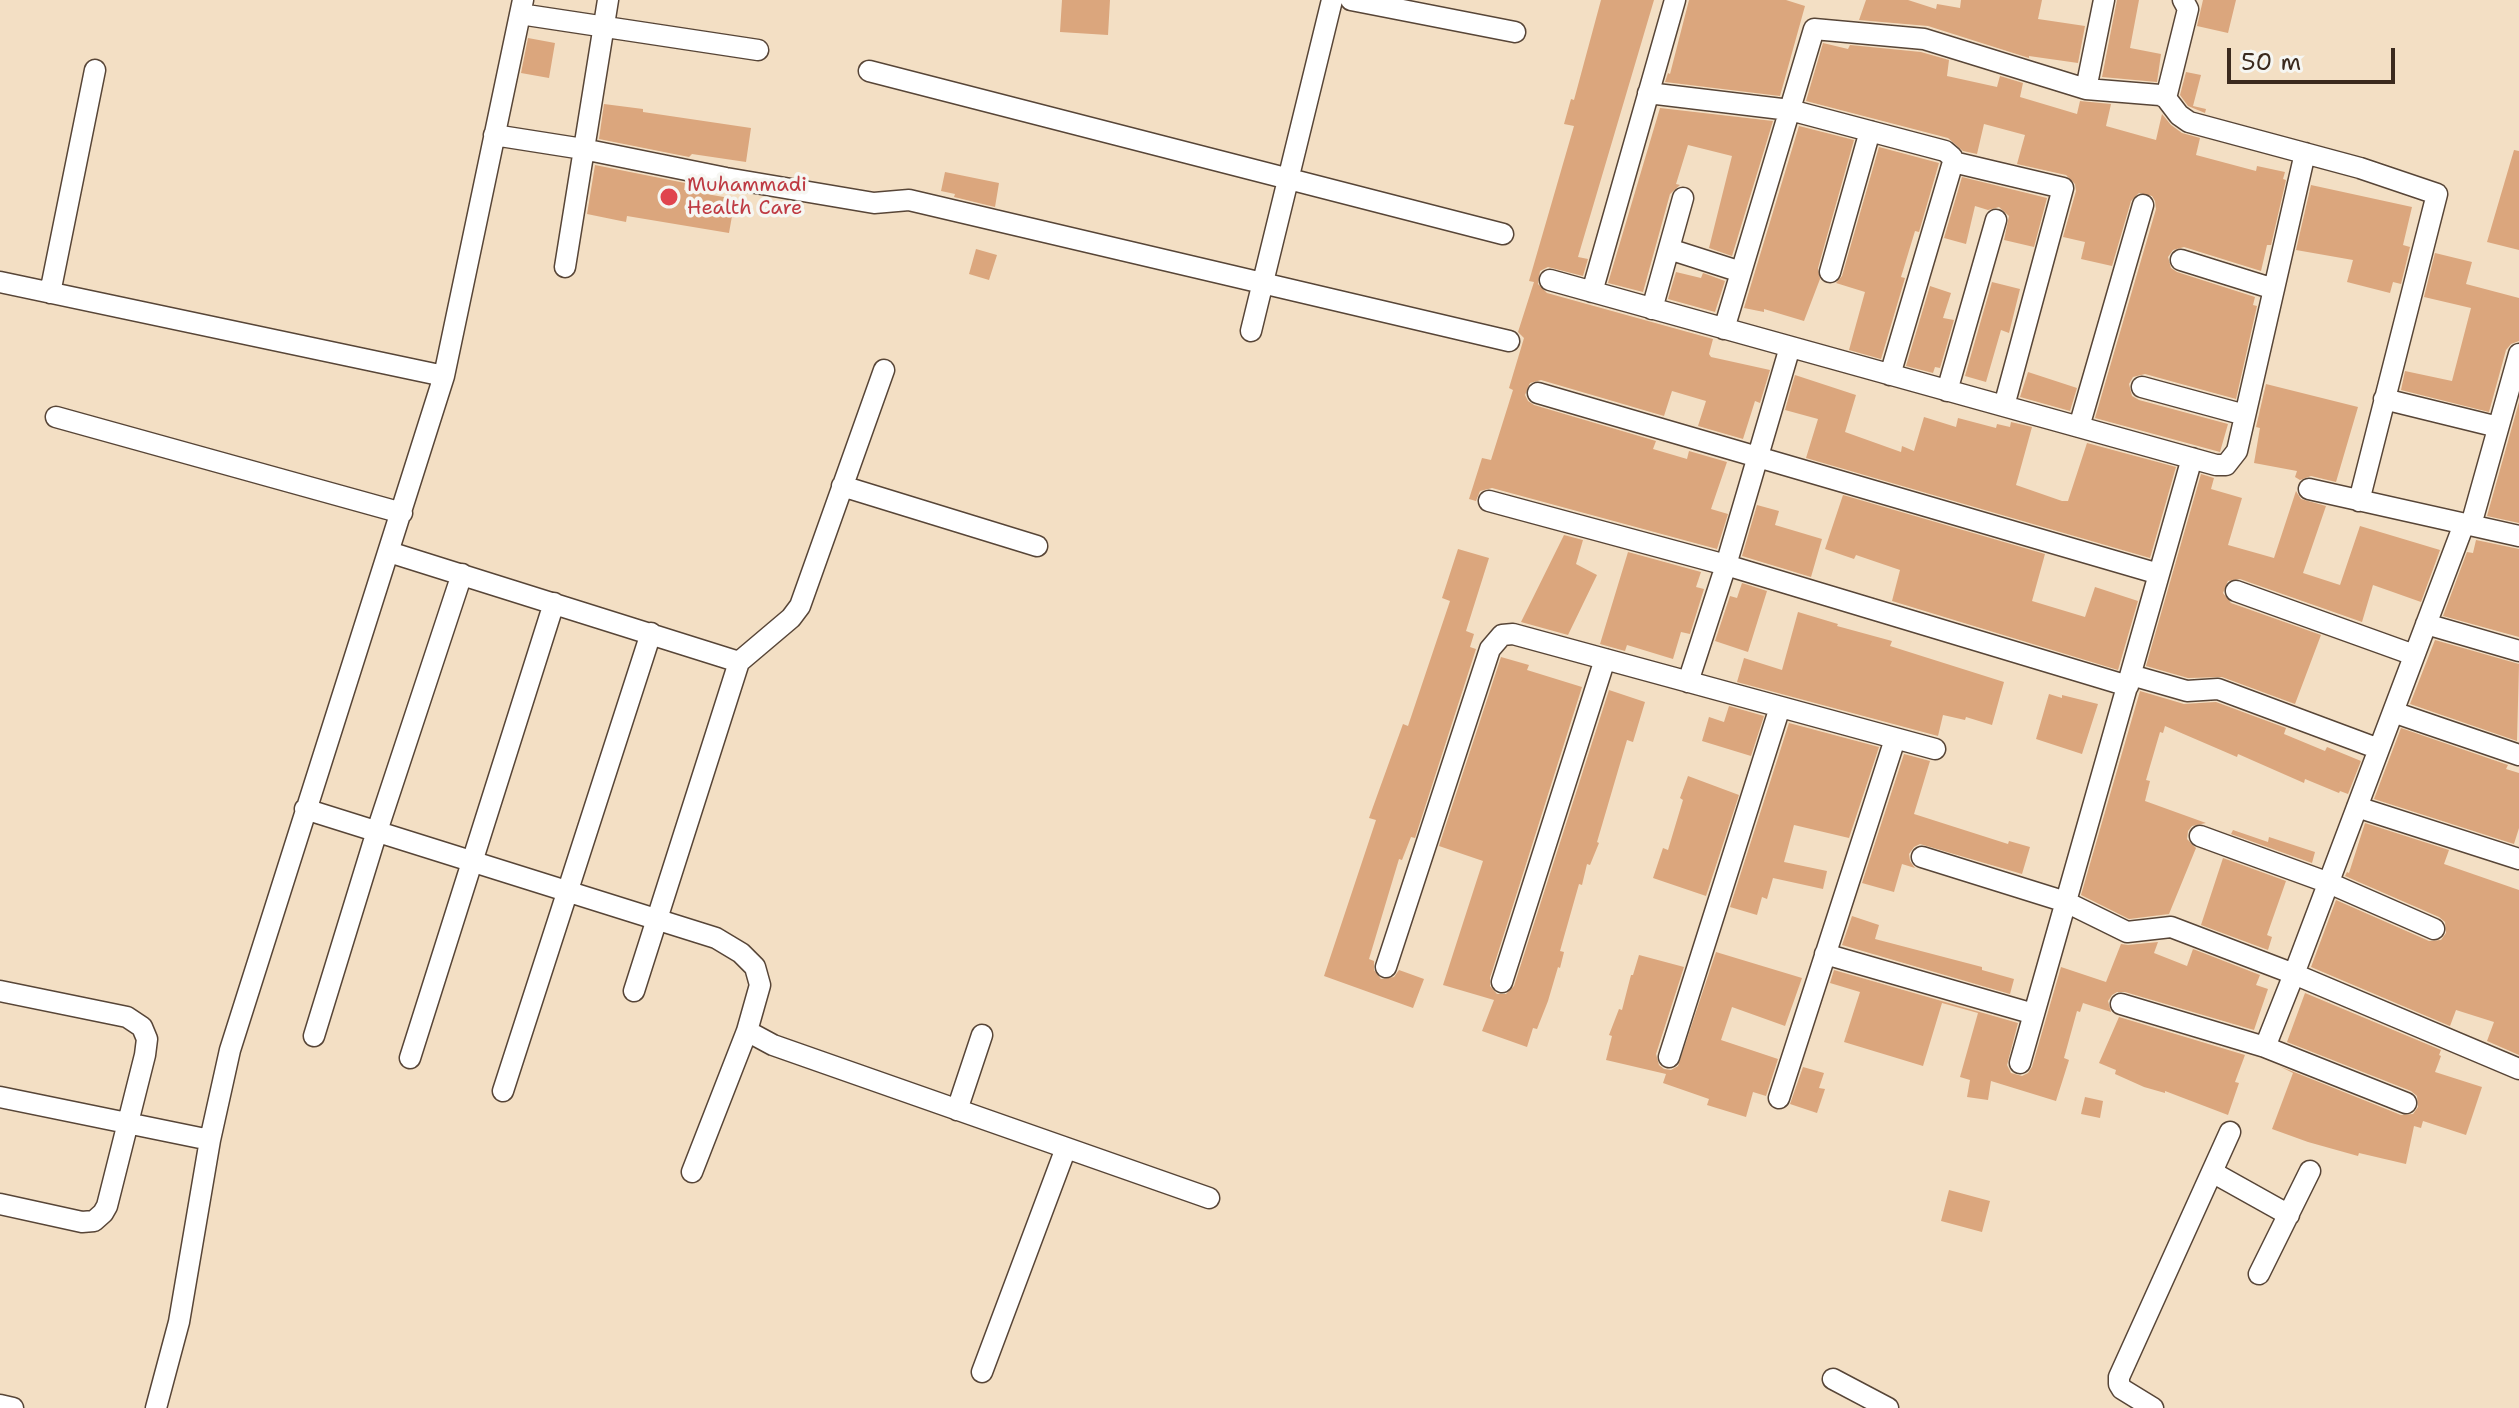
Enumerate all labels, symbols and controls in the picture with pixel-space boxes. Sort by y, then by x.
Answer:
scale bar [2231,32,2399,82]
text: 50 m [2241,46,2301,78]
place label: Muhammadi Health Care [687,174,807,221]
marker: Muhammadi Health Care [658,186,680,208]

